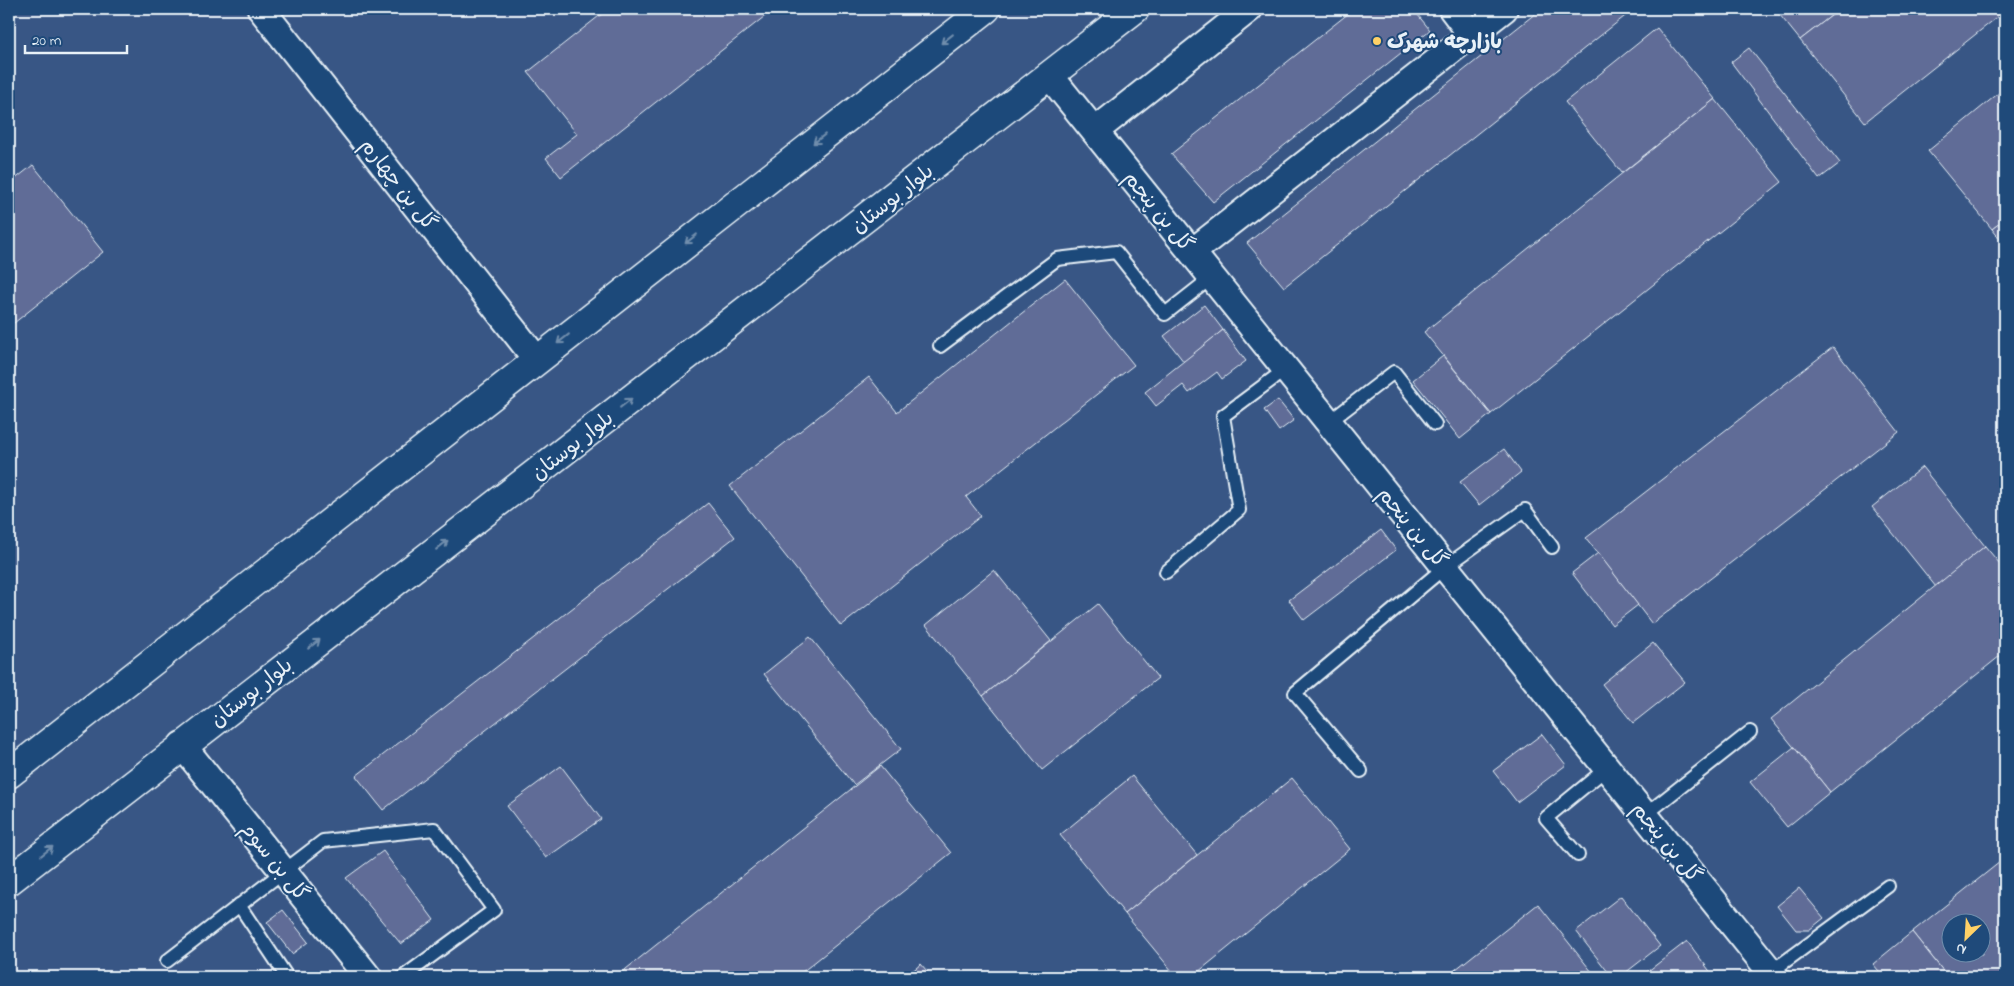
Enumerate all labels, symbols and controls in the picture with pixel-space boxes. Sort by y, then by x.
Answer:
scale bar [25,22,128,54]
place label: بازارچه شهرک [1387,28,1502,58]
text: 20 m [32,30,62,52]
one-way arrow [941,33,954,44]
marker: بازارچه شهرک [1371,35,1383,47]
street label: گل بن چهارم [352,133,443,238]
one-way arrow [812,134,826,144]
street label: بلوار بوستان [845,158,941,242]
street label: گل بن پنجم [1115,165,1200,259]
one-way arrow [684,234,698,244]
one-way arrow [556,334,570,344]
one-way arrow [619,397,632,408]
street label: بلوار بوستان [525,405,621,489]
street label: گل بن پنجم [1369,481,1454,575]
one-way arrow [435,539,448,550]
one-way arrow [307,639,321,649]
street label: بلوار بوستان [204,652,300,736]
street label: گل بن پنجم [1623,796,1708,890]
street label: گل بن سوم [232,816,315,908]
one-way arrow [40,846,54,856]
north arrow [1942,914,1992,964]
text: N [1952,937,1970,960]

